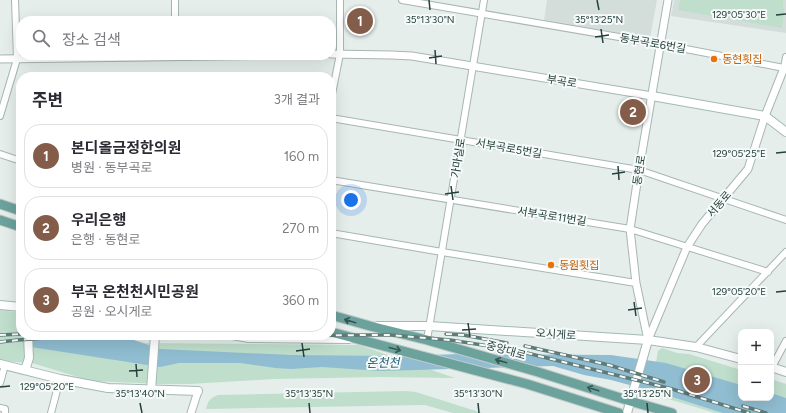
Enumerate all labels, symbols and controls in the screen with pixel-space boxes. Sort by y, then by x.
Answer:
pin: 1 [347,6,373,36]
text: 129°05'30"E [712,8,766,21]
text: 35°13'30"N [405,13,455,26]
text: 35°13'25"N [575,13,623,26]
search box [16,16,336,60]
icon: search [30,27,52,49]
text: 장소 검색 [62,31,121,49]
street label: 동부곡로6번길 [619,31,687,56]
place label: 동현횟집 [722,53,762,66]
marker: 동현횟집 [709,54,719,64]
street label: 부곡로 [546,73,578,90]
text: 주변 [32,90,63,110]
text: 3개 결과 [274,92,320,107]
pin: 2 [620,97,646,127]
street label: 서부곡로5번길 [475,136,543,161]
street label: 가마실로 [449,137,468,179]
text: 본디올금정한의원 [71,139,181,157]
text: 129°05'25"E [712,147,766,160]
text: 1 [43,149,49,164]
text: 160 m [284,149,319,164]
street label: 동현로 [631,154,648,186]
text: 병원 · 동부곡로 [71,160,152,175]
street label: 서동로 [705,189,734,220]
your location [341,190,361,210]
street label: 서부곡로11번길 [516,205,587,228]
text: 우리은행 [71,211,126,229]
text: 2 [42,221,50,236]
text: 270 m [282,221,319,236]
text: 은행 · 동현로 [71,232,141,247]
place label: 동원횟집 [559,259,599,272]
marker: 동원횟집 [546,260,556,270]
text: 부곡 온천천시민공원 [71,283,199,301]
text: 129°05'20"E [712,285,766,298]
text: 3 [42,293,50,308]
text: 360 m [282,293,319,308]
text: 공원 · 오시게로 [71,304,152,319]
one-way arrow [344,317,357,324]
street label: 오시게로 [535,327,577,342]
map controls [738,329,774,401]
button: + [738,329,774,365]
street label: 중앙대로 [485,339,527,362]
one-way arrow [389,346,402,353]
water label: 온천천 [366,356,402,370]
one-way arrow [495,357,508,364]
pin: 3 [684,365,710,395]
button: − [738,365,774,401]
text: 129°05'20"E [20,380,74,393]
one-way arrow [587,385,600,392]
text: 35°13'40"N [115,387,165,400]
text: 35°13'35"N [285,387,333,400]
text: 35°13'30"N [453,387,503,400]
text: 35°13'25"N [623,387,671,400]

